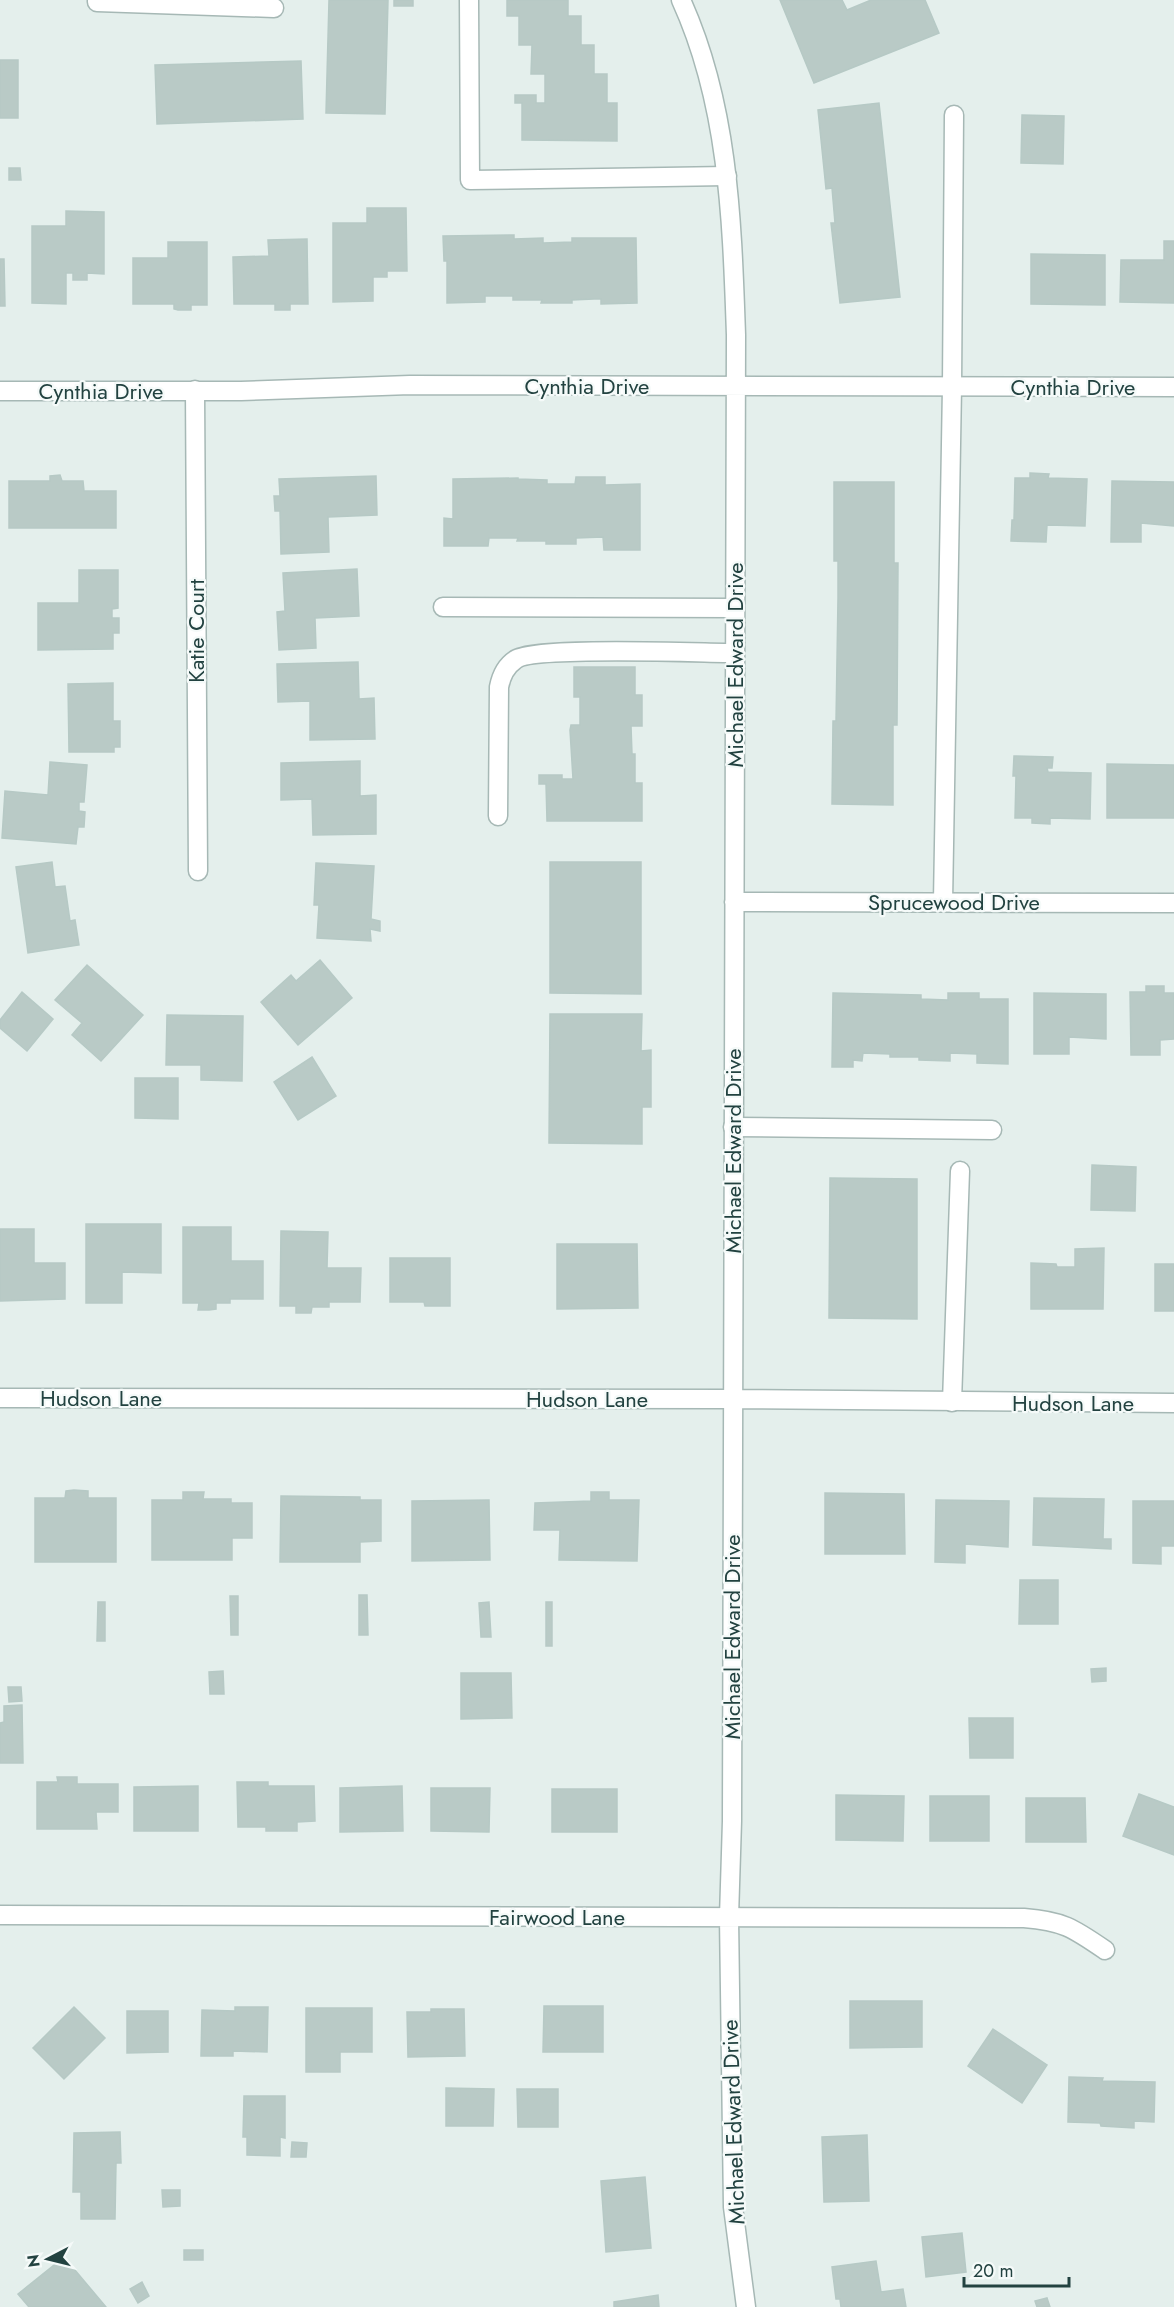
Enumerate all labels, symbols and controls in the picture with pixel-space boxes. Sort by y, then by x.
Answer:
street label: Cynthia Drive [525,370,649,402]
street label: Cynthia Drive [1011,371,1135,403]
street label: Cynthia Drive [39,375,163,407]
street label: Michael Edward Drive [719,563,751,767]
street label: Katie Court [180,579,212,683]
street label: Sprucewood Drive [868,886,1040,918]
street label: Michael Edward Drive [717,1049,749,1253]
street label: Hudson Lane [40,1382,162,1414]
street label: Hudson Lane [526,1383,648,1415]
street label: Hudson Lane [1012,1387,1134,1419]
street label: Michael Edward Drive [716,1535,748,1739]
street label: Fairwood Lane [489,1901,625,1933]
street label: Michael Edward Drive [713,2019,753,2225]
north arrow [18,2229,78,2289]
scale bar [964,2250,1069,2288]
text: N [21,2253,46,2268]
text: 20 m [973,2258,1013,2284]

